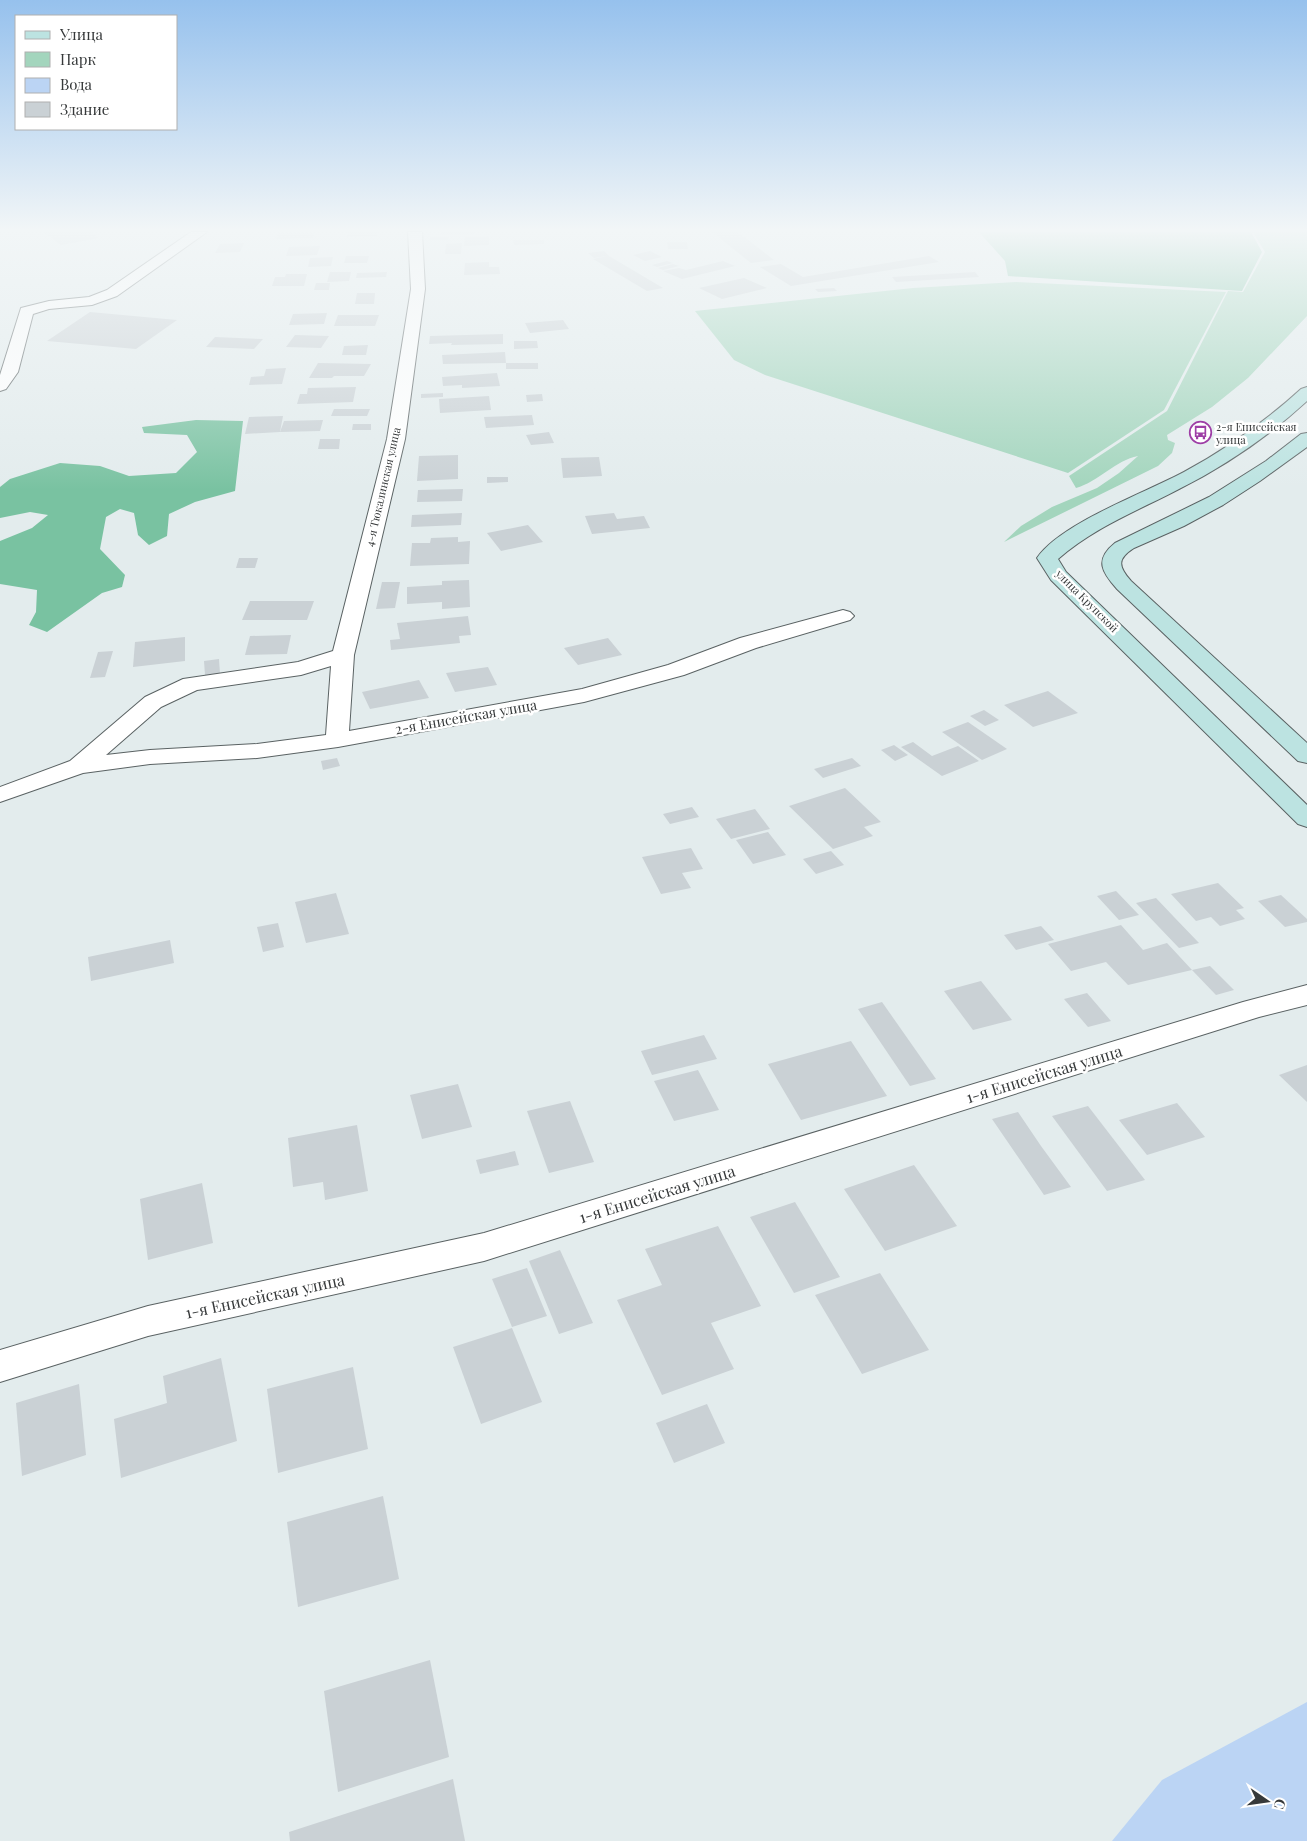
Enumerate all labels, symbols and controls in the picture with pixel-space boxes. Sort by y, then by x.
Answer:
legend [15,15,178,130]
text: Улица [59,24,103,44]
text: Парк [60,49,96,69]
text: Вода [60,74,93,94]
text: Здание [60,99,109,119]
place label: 2-я Енисейская улица [1215,419,1297,447]
bus stop icon: 2-я Енисейская улица [1188,421,1212,445]
street label: 4-я Тюкалинская улица [361,425,404,548]
street label: улица Крупской [1052,565,1122,635]
street label: 2-я Енисейская улица [393,695,538,738]
street label: 1-я Енисейская улица [963,1040,1125,1107]
street label: 1-я Енисейская улица [576,1160,738,1227]
street label: 1-я Енисейская улица [183,1268,347,1323]
north arrow [1242,1776,1292,1826]
text: С [1270,1797,1291,1811]

